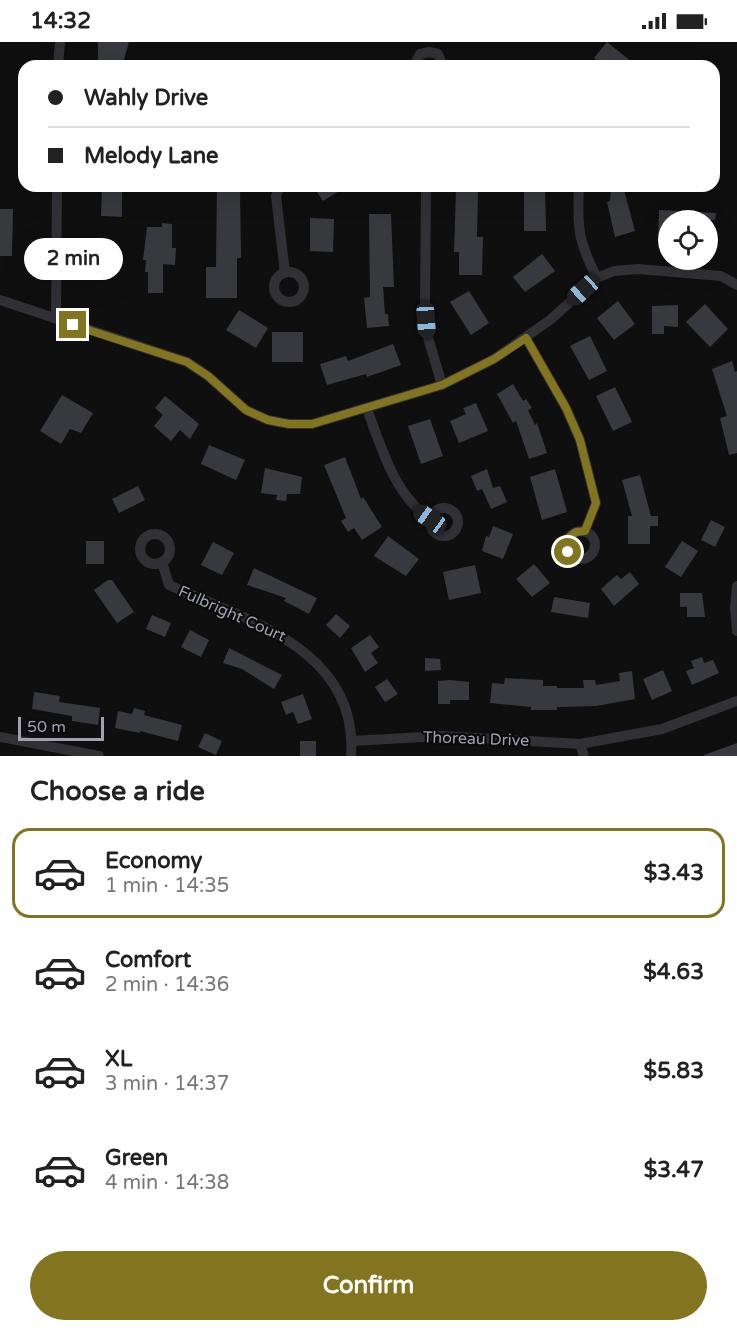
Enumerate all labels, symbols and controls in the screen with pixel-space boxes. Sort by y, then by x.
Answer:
text: 14:32 [30,8,91,34]
text: Wahly Drive [84,85,208,111]
text: Melody Lane [84,143,219,169]
map controls [658,210,718,270]
button: locate [658,210,718,270]
callout: 2 min [23,238,122,280]
text: 2 min [47,247,100,271]
car [564,271,602,309]
car [416,301,436,339]
route end [59,311,86,338]
car [410,501,450,537]
route start [554,538,581,565]
street label: Fulbright Court [175,581,289,647]
scale bar [18,714,104,742]
text: 50 m [27,717,66,737]
street label: Thoreau Drive [423,727,529,751]
text: Choose a ride [30,775,205,808]
icon: car [33,846,87,900]
text: Economy [105,848,202,874]
text: $3.43 [644,860,704,886]
text: 1 min · 14:35 [105,874,229,898]
icon: car [33,945,87,999]
text: Comfort [105,947,191,973]
text: $4.63 [643,959,704,985]
text: 2 min · 14:36 [105,973,229,997]
icon: car [33,1044,87,1098]
text: XL [105,1046,132,1072]
text: $5.83 [644,1058,704,1084]
text: 3 min · 14:37 [105,1072,229,1096]
icon: car [33,1143,87,1197]
text: Green [105,1145,168,1171]
text: $3.47 [644,1157,704,1183]
text: 4 min · 14:38 [105,1171,229,1195]
button: Confirm [30,1251,707,1320]

